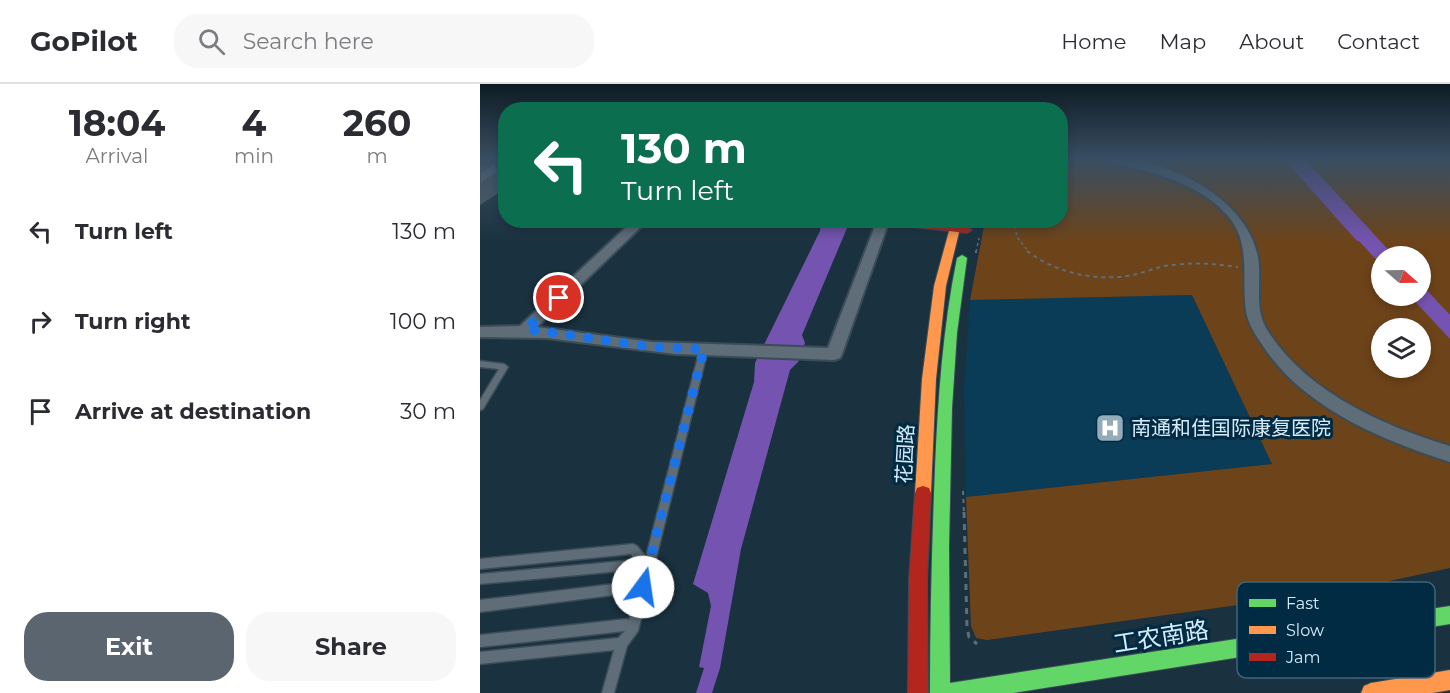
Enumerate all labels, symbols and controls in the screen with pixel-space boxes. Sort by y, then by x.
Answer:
search box [174,14,594,68]
text: GoPilot [30,24,138,58]
icon: search [195,25,228,58]
text: Search here [243,28,374,55]
text: Home [1061,29,1126,54]
text: Map [1159,29,1206,54]
text: About [1239,29,1304,54]
text: Contact [1337,29,1420,54]
text: 18:04 [69,101,165,145]
text: 4 [242,101,266,145]
text: 260 [343,101,411,145]
text: 130 m [621,122,747,174]
icon: left [522,126,600,204]
text: Arrival [85,144,149,168]
text: min [234,144,274,168]
text: m [366,144,388,168]
text: Turn left [621,174,734,207]
icon: left [24,215,57,248]
text: Turn left [75,218,173,245]
text: 130 m [392,218,456,245]
north arrow [1371,246,1431,306]
map controls [1371,246,1431,378]
pin [533,272,584,323]
icon: arrive [542,281,575,314]
icon: right [24,305,57,338]
text: Turn right [75,308,190,335]
text: 100 m [390,308,456,335]
button: layers [1371,318,1431,378]
icon: arrive [24,395,57,428]
text: Arrive at destination [75,398,311,425]
text: 30 m [400,398,456,425]
hospital icon: 南通和佳国际康复医院 [1094,412,1126,444]
place label: 南通和佳国际康复医院 [1131,416,1331,440]
street label: 花园路 [891,423,919,485]
position arrow [611,555,675,619]
legend [1237,582,1435,678]
text: Fast [1286,594,1320,613]
button: Exit [24,612,234,681]
button: Share [246,612,456,681]
street label: 工农南路 [1111,615,1211,658]
text: Slow [1286,621,1324,640]
text: Jam [1285,648,1320,667]

